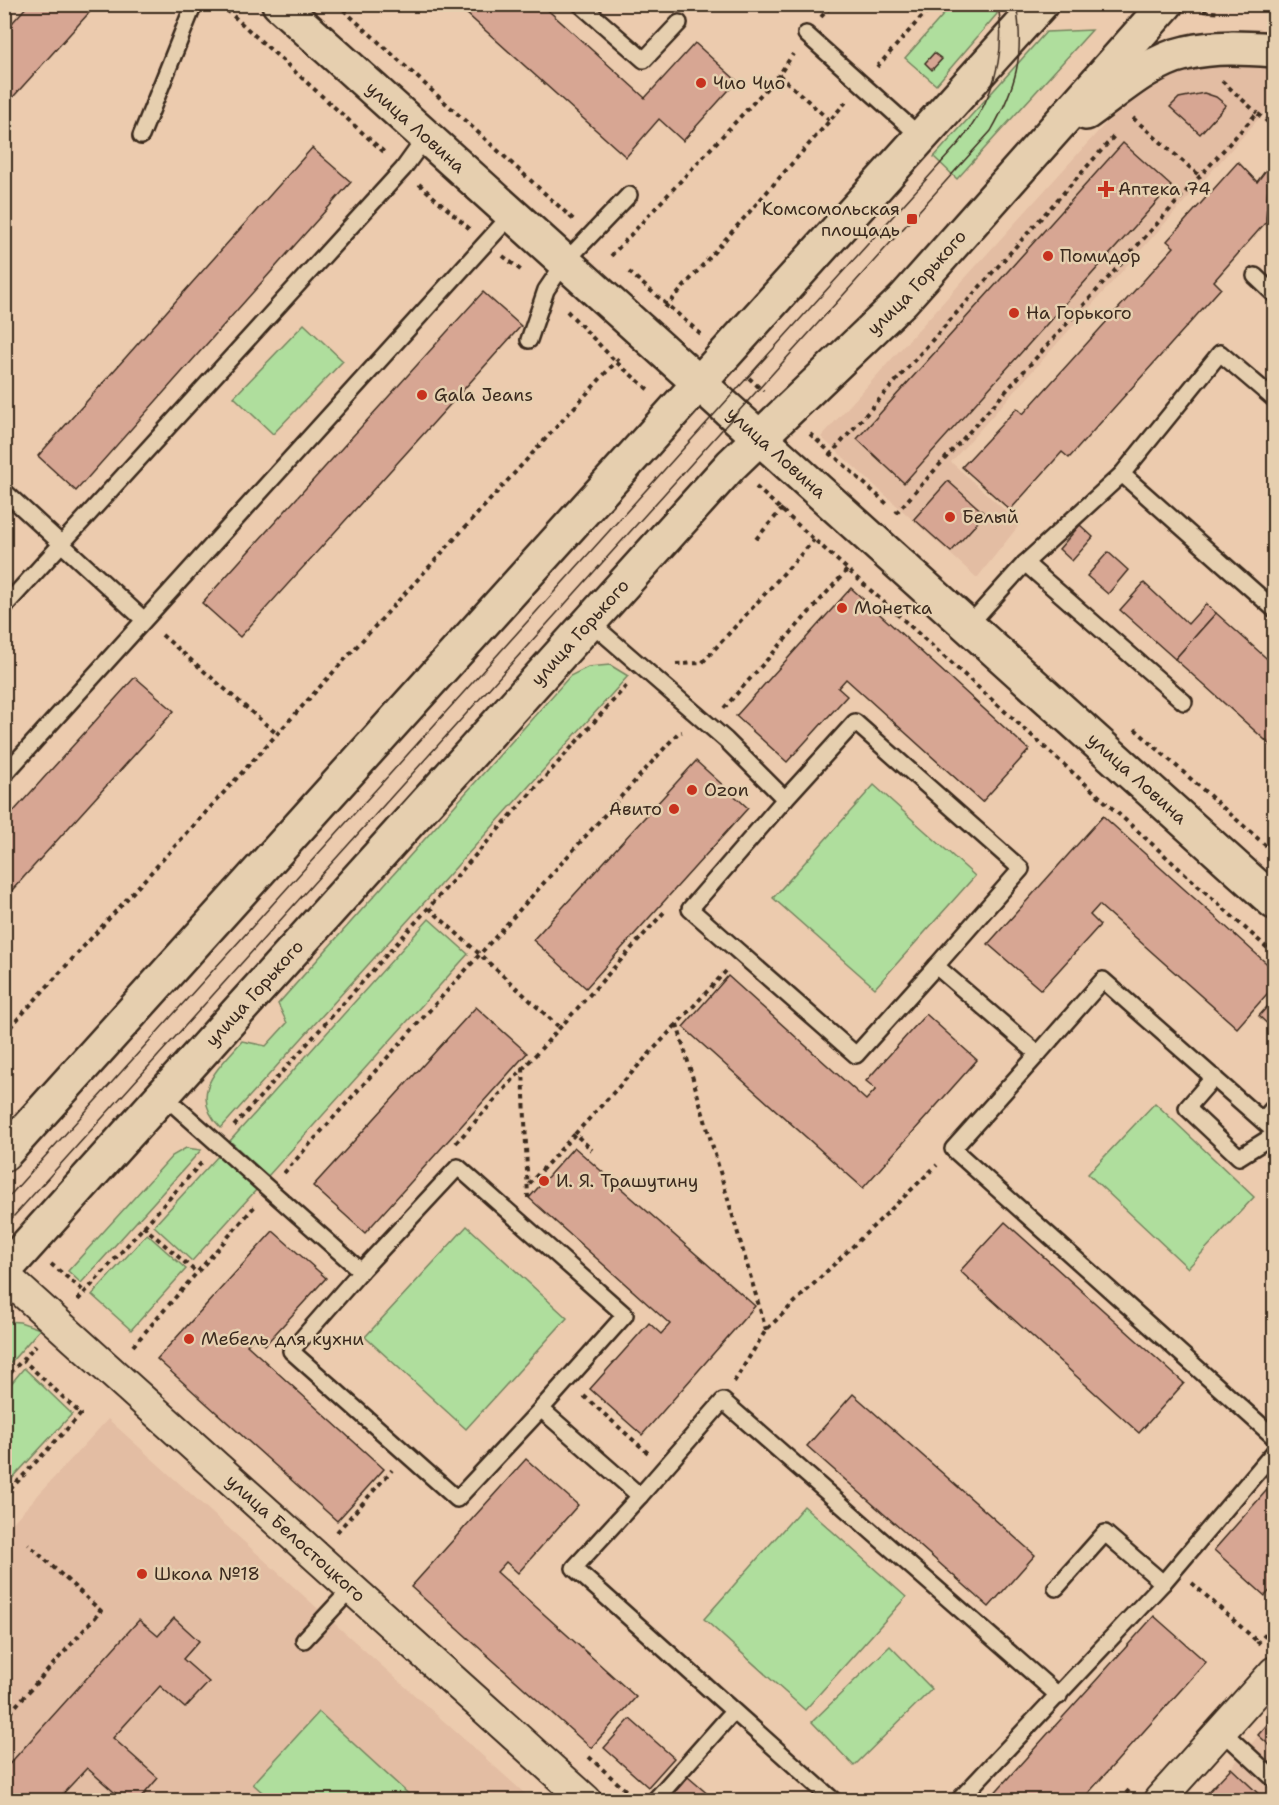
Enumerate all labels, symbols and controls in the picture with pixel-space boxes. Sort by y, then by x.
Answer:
place label: Чио Чио [713,71,785,95]
street label: улица Ловина [361,76,470,178]
marker: Чио Чио [694,76,708,90]
place label: Аптека 74 [1118,177,1211,201]
marker: Аптека 74 [1099,182,1113,196]
place label: Комсомольская площадь [762,197,900,242]
marker: Комсомольская площадь [905,212,919,226]
street label: улица Горького [862,225,972,340]
place label: Помидор [1060,244,1141,268]
marker: Помидор [1041,249,1055,263]
place label: На Горького [1026,301,1132,325]
marker: На Горького [1007,306,1021,320]
place label: Gala Jeans [434,383,533,407]
marker: Gala Jeans [415,388,429,402]
street label: улица Ловина [721,402,831,504]
place label: Белый [962,505,1019,529]
marker: Белый [943,510,957,524]
street label: улица Горького [526,574,634,691]
place label: Монетка [854,596,932,620]
marker: Монетка [835,601,849,615]
street label: улица Ловина [1082,727,1192,830]
place label: Ozon [704,778,749,802]
marker: Ozon [685,783,699,797]
place label: Авито [609,797,662,821]
marker: Авито [667,802,681,816]
street label: улица Горького [200,935,309,1052]
place label: И. Я. Трашутину [556,1169,698,1193]
marker: И. Я. Трашутину [537,1174,551,1188]
place label: Мебель для кухни [201,1327,364,1351]
marker: Мебель для кухни [182,1332,196,1346]
street label: улица Белостоцкого [221,1469,371,1608]
place label: Школа №18 [154,1562,260,1586]
marker: Школа №18 [135,1567,149,1581]

